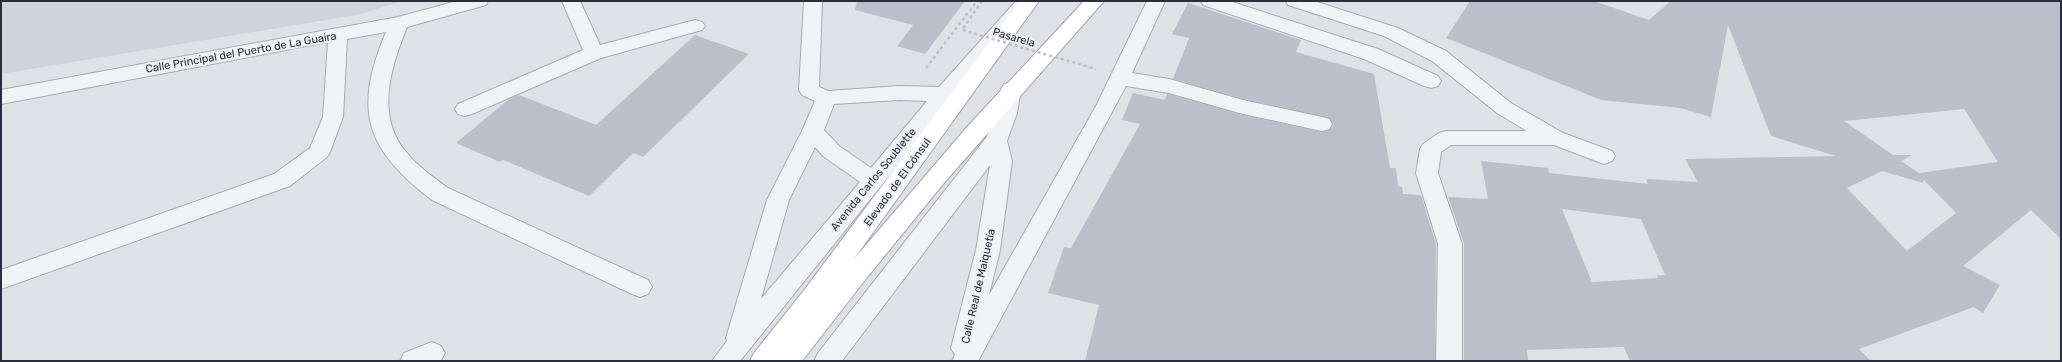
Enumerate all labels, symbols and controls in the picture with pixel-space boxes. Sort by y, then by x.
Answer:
street label: Pasarela [991,25,1037,50]
street label: Calle Principal del Puerto de La Guaira [145,29,338,76]
street label: Avenida Carlos Soublette [828,125,919,233]
street label: Elevado de El Cónsul [861,136,934,229]
street label: Calle Real de Maiquetía [959,227,998,345]

